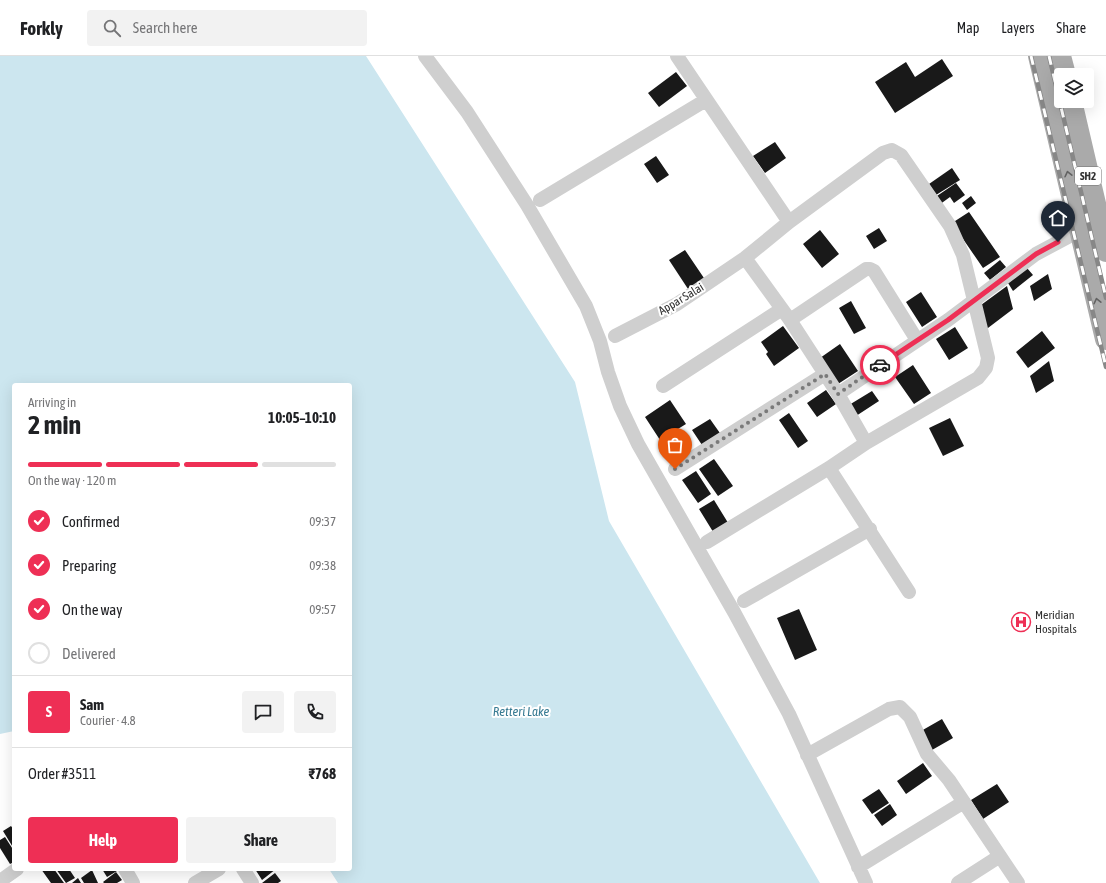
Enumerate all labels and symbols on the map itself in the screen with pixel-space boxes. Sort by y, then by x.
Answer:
road number: SH2 [1075,167,1101,185]
one-way arrow [1064,171,1072,177]
pin [1041,201,1075,242]
street label: Appar Salai [656,280,706,318]
one-way arrow [1094,297,1102,304]
courier [860,345,900,385]
pin [658,428,692,469]
place label: Meridian Hospitals [1035,608,1077,636]
hospital icon: Meridian Hospitals [1010,611,1032,633]
water label: Retteri Lake [493,704,549,719]

